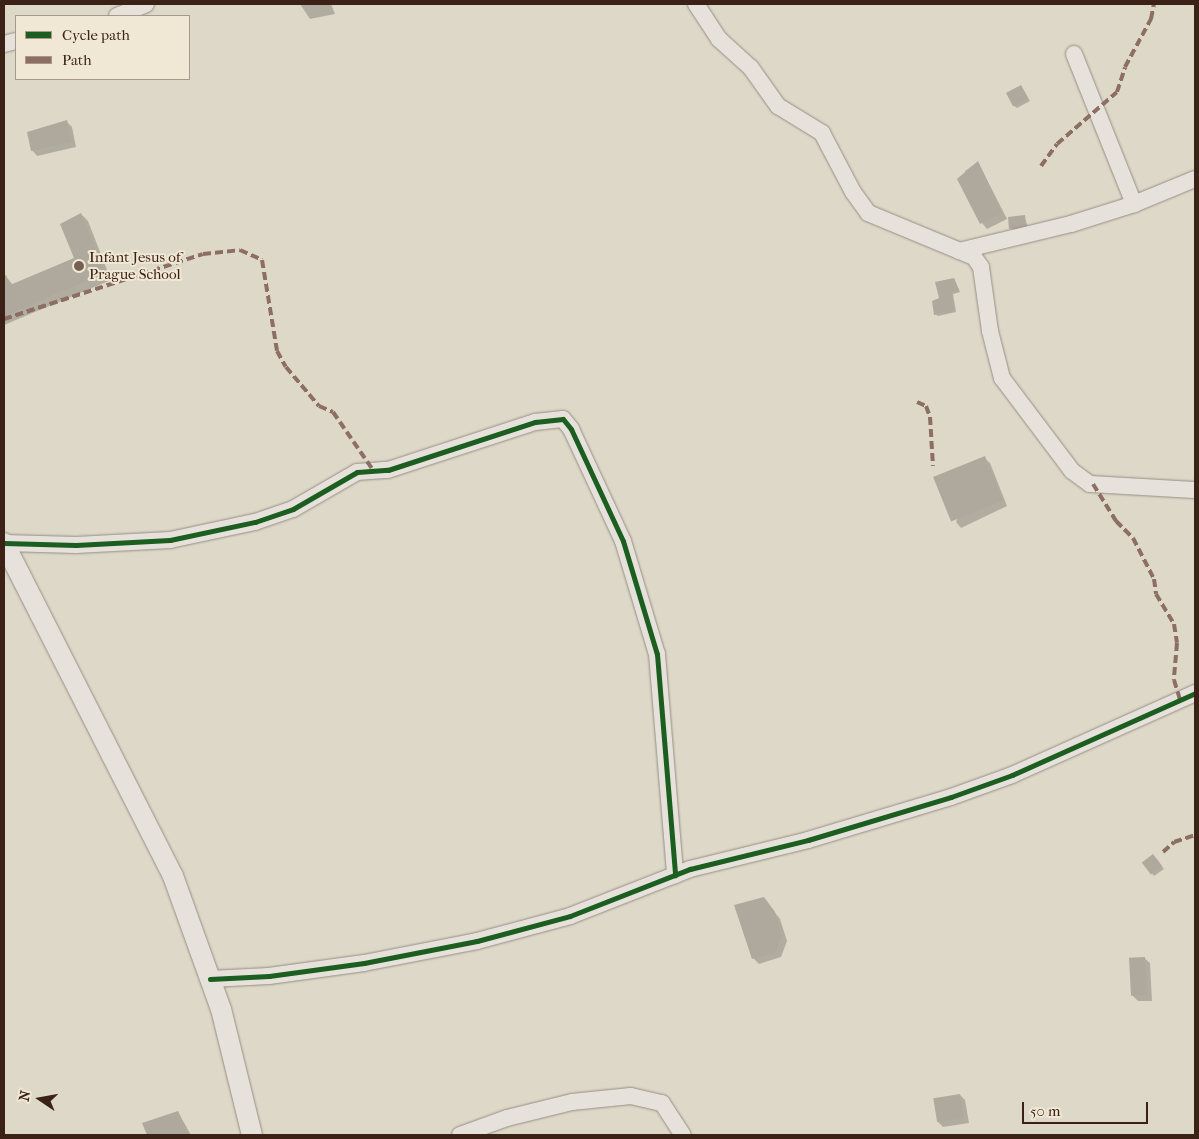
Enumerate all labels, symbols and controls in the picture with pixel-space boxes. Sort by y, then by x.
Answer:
legend [15,15,190,80]
text: Cycle path [62,26,130,44]
text: Path [62,51,92,69]
place label: Infant Jesus of Prague School [89,248,181,283]
marker: Infant Jesus of Prague School [73,260,85,272]
north arrow [15,1074,65,1124]
text: N [15,1089,34,1103]
scale bar [1024,1092,1150,1124]
text: 50 m [1030,1102,1060,1120]

